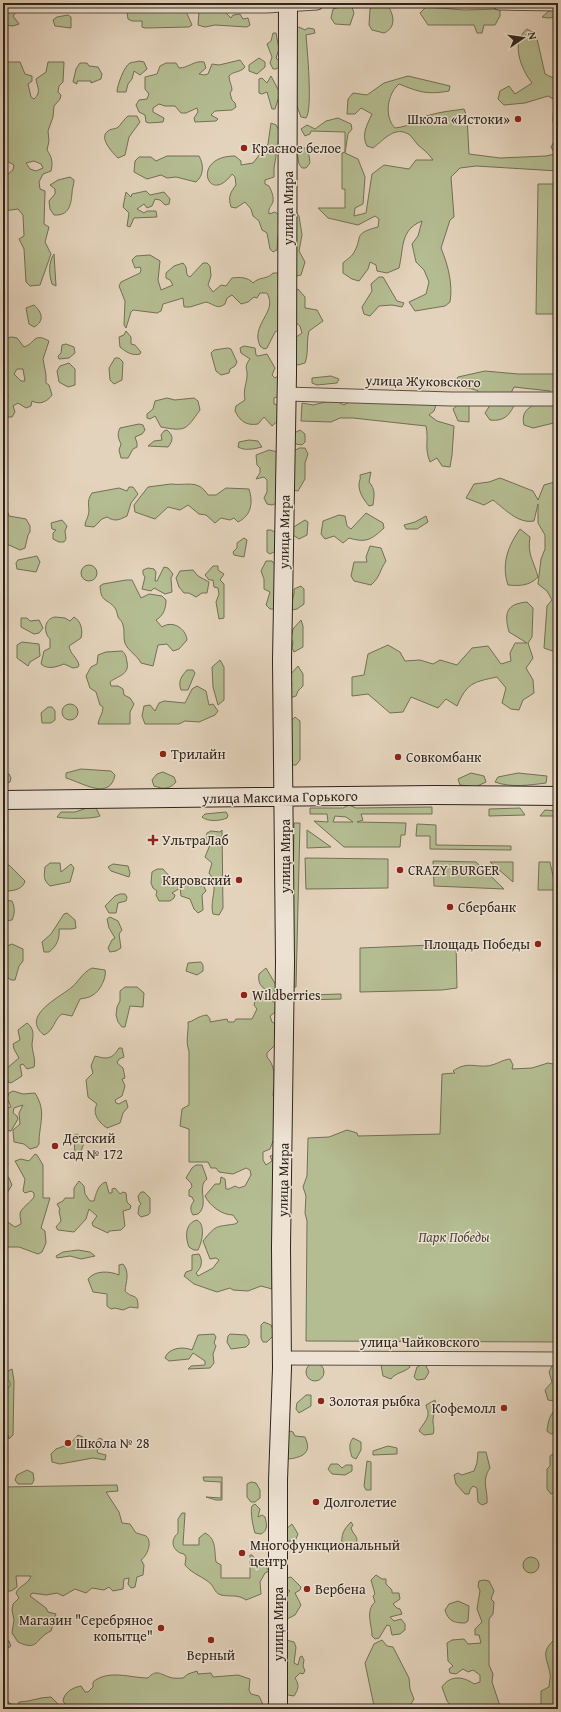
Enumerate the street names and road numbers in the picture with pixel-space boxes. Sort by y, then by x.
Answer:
street label: улица Мира [278,170,298,246]
street label: улица Жуковского [364,370,481,392]
street label: улица Мира [273,494,295,570]
street label: улица Максима Горького [201,786,358,808]
street label: улица Мира [275,818,295,894]
street label: улица Мира [272,1142,294,1218]
street label: улица Чайковского [359,1332,480,1352]
street label: улица Мира [268,1586,288,1662]

